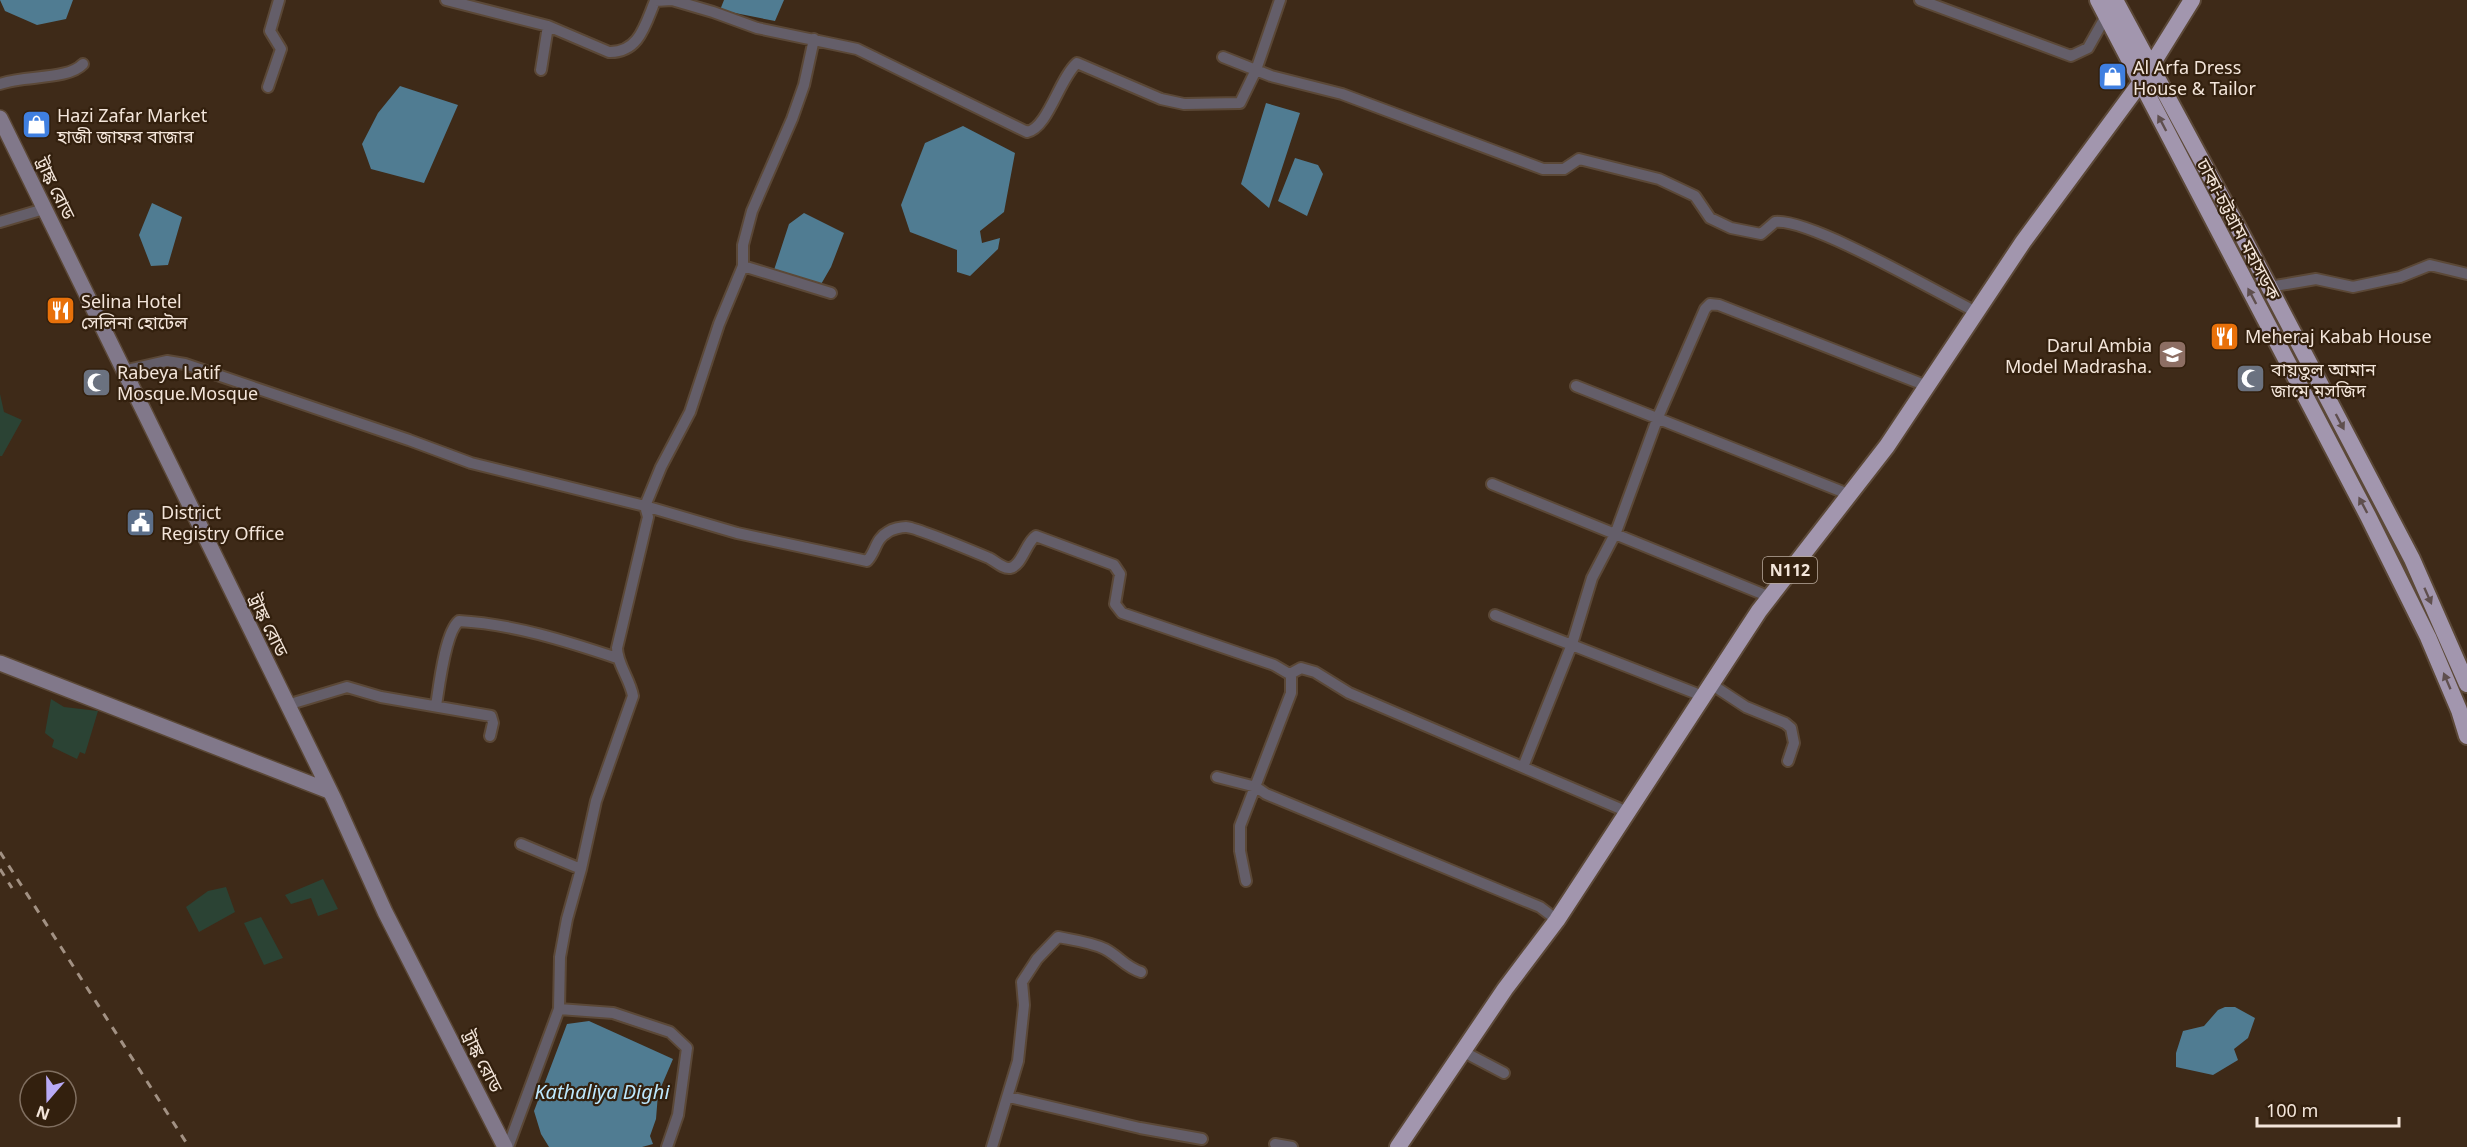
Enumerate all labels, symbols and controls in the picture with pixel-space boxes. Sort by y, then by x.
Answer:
place label: Al Arfa Dress House & Tailor [2133,55,2257,100]
shop icon: Al Arfa Dress House & Tailor [2096,61,2128,93]
place label: Hazi Zafar Market হাজী জাফর বাজার [56,103,208,148]
shop icon: Hazi Zafar Market হাজী জাফর বাজার [20,109,52,141]
one-way arrow [2157,114,2167,131]
street label: ট্রাঙ্ক রোড [30,152,81,223]
street label: ঢাকা-চট্টগ্রাম মহাসড়ক [2191,153,2287,304]
one-way arrow [2247,287,2257,304]
place label: Selina Hotel সেলিনা হোটেল [81,289,188,334]
restaurant icon: Selina Hotel সেলিনা হোটেল [44,295,76,327]
restaurant icon: Meheraj Kabab House [2208,320,2240,352]
place label: Meheraj Kabab House [2245,324,2432,348]
place label: Darul Ambia Model Madrasha. [2005,333,2152,378]
school or university icon: Darul Ambia Model Madrasha. [2157,339,2189,371]
place label: বায়তুল আমান জামে মসজিদ [2270,357,2377,402]
place label: Rabeya Latif Mosque.Mosque [117,360,258,405]
mosque icon: বায়তুল আমান জামে মসজিদ [2234,363,2266,395]
mosque icon: Rabeya Latif Mosque.Mosque [80,366,112,398]
one-way arrow [2335,414,2345,431]
one-way arrow [2358,497,2367,514]
place label: District Registry Office [161,500,284,545]
public building icon: District Registry Office [124,506,156,538]
road number: N112 [1763,557,1817,583]
one-way arrow [2424,587,2433,604]
street label: ট্রাঙ্ক রোড [243,589,294,660]
one-way arrow [2442,672,2451,690]
street label: ট্রাঙ্ক রোড [457,1025,509,1096]
north arrow [18,1069,78,1129]
water label: Kathaliya Dighi [534,1078,670,1105]
scale bar [2257,1090,2400,1128]
text: 100 m [2266,1098,2318,1122]
text: N [33,1101,53,1126]

